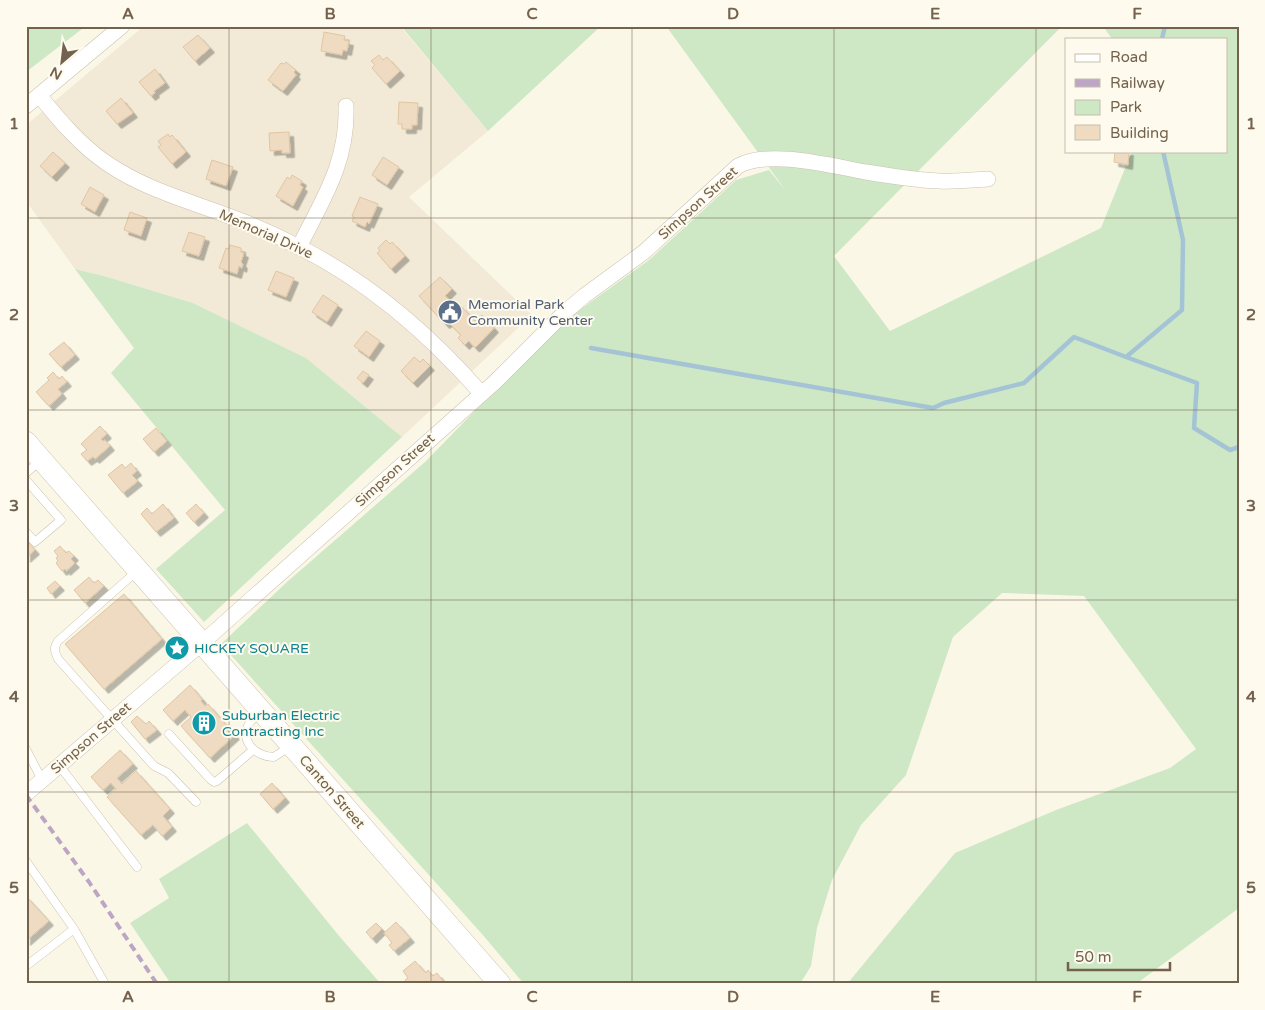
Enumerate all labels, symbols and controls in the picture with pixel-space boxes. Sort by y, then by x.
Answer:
text: A [122,4,134,24]
text: B [324,4,336,24]
text: C [526,4,538,24]
text: D [727,4,739,24]
text: E [930,4,940,24]
text: F [1132,4,1142,24]
north arrow [38,38,88,88]
legend [1065,38,1228,152]
text: Road [1110,48,1148,66]
text: N [47,63,65,83]
text: Railway [1110,74,1165,92]
text: Park [1110,98,1142,116]
text: 1 [9,114,19,134]
text: 1 [1246,114,1256,134]
text: Building [1110,124,1169,142]
street label: Simpson Street [655,162,742,243]
street label: Memorial Drive [216,206,316,262]
place label: Memorial Park Community Center [468,296,594,329]
public building icon: Memorial Park Community Center [437,299,463,325]
text: 2 [9,305,19,325]
text: 2 [1246,305,1256,325]
street label: Simpson Street [352,429,439,510]
text: 3 [9,496,19,516]
text: 3 [1246,496,1256,516]
place icon: HICKEY SQUARE [164,635,190,661]
place label: HICKEY SQUARE [194,640,309,657]
text: 4 [9,687,19,707]
text: 4 [1246,687,1256,707]
street label: Simpson Street [47,698,135,778]
place label: Suburban Electric Contracting Inc [222,707,340,740]
building icon: Suburban Electric Contracting Inc [191,710,217,736]
street label: Canton Street [295,752,369,833]
text: 5 [9,878,19,898]
text: 5 [1246,878,1256,898]
scale bar [1068,940,1170,972]
text: 50 m [1075,948,1112,966]
text: A [122,987,134,1007]
text: B [324,987,336,1007]
text: C [526,987,538,1007]
text: D [727,987,739,1007]
text: E [930,987,940,1007]
text: F [1132,987,1142,1007]

